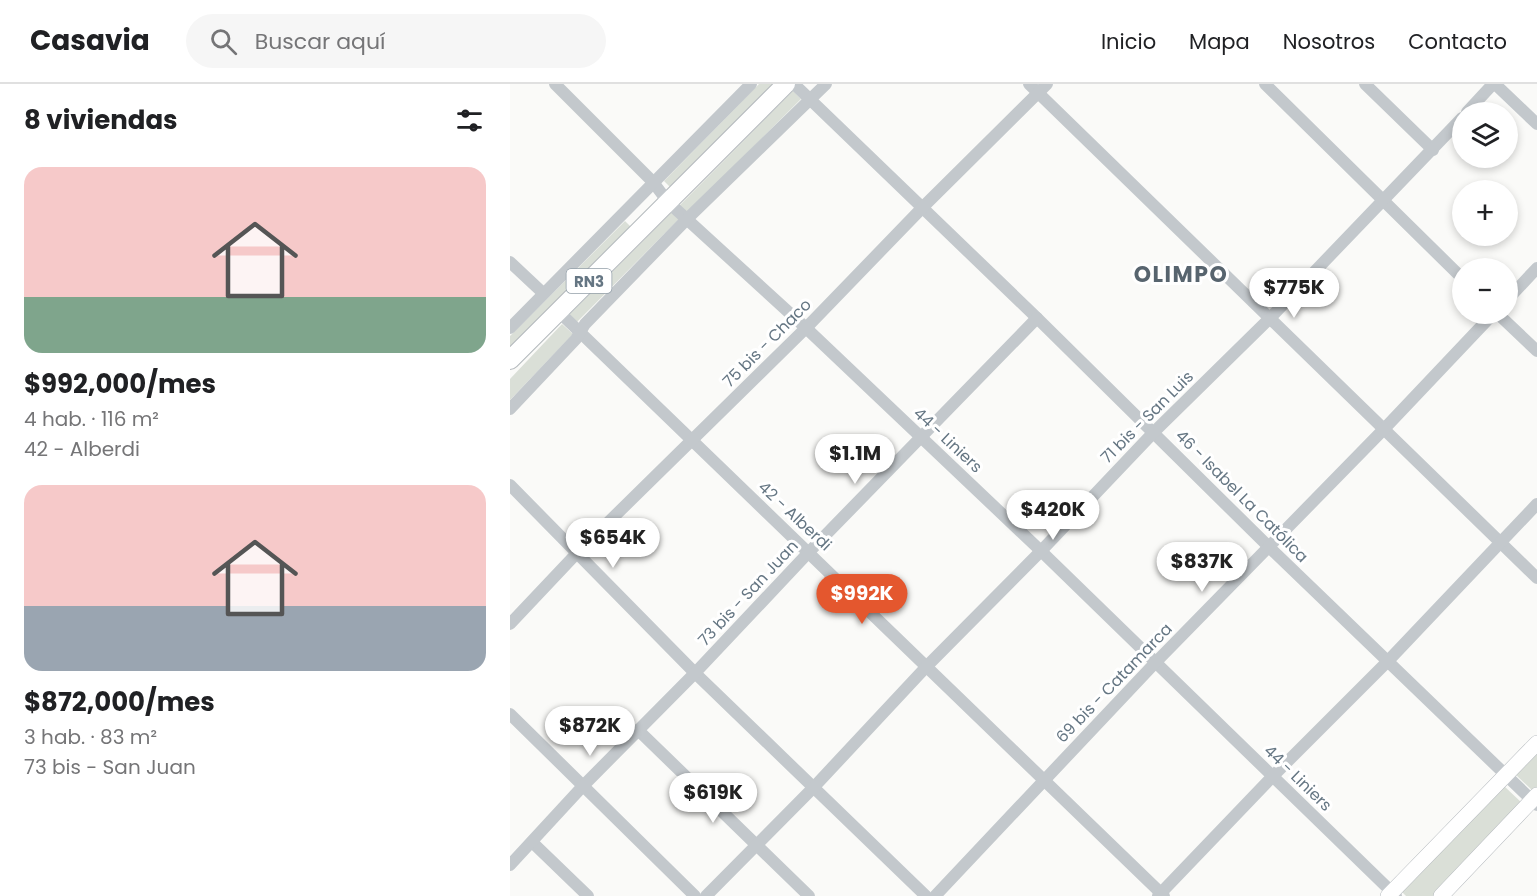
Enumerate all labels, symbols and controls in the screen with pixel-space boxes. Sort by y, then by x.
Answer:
search box [186,14,606,68]
text: Casavia [30,21,150,60]
icon: search [207,25,240,58]
text: Buscar aquí [255,26,385,57]
text: Inicio [1101,27,1156,56]
text: Mapa [1189,27,1250,56]
text: Nosotros [1283,27,1375,56]
text: Contacto [1408,27,1507,56]
text: 8 viviendas [24,102,178,138]
map controls [1452,102,1518,324]
button: layers [1452,102,1518,168]
icon: filters [453,104,486,137]
button: + [1452,180,1518,246]
icon: home [201,206,309,314]
button: − [1452,258,1518,324]
district label: OLIMPO [1134,259,1228,290]
pin: $775K [1252,268,1336,319]
road number: RN3 [566,269,611,293]
text: $775K [1263,273,1325,301]
street label: 75 bis - Chaco [718,294,816,392]
street label: 71 bis - San Luis [1095,365,1199,469]
text: $992,000/mes [24,366,216,402]
street label: 44 - Liniers [908,402,988,478]
text: 4 hab. · 116 m² [24,405,159,433]
street label: 46 - Isabel La Católica [1170,424,1314,568]
pin: $1.1M [813,434,897,485]
text: 42 - Alberdi [24,435,140,463]
text: $1.1M [829,439,881,467]
street label: 42 - Alberdi [753,476,837,556]
pin: $420K [1011,490,1095,541]
text: $420K [1020,495,1086,523]
pin: $654K [571,518,655,569]
text: $654K [580,523,646,551]
icon: home [201,524,309,632]
street label: 73 bis - San Juan [693,535,803,651]
pin: $837K [1160,542,1244,593]
text: $837K [1171,547,1233,575]
pin: $992K [820,574,904,625]
text: $992K [830,579,894,607]
street label: 69 bis - Catamarca [1051,618,1177,748]
text: $872,000/mes [24,684,215,720]
pin: $872K [548,706,632,757]
text: $872K [559,711,621,739]
text: 3 hab. · 83 m² [24,723,157,751]
street label: 44 - Liniers [1259,740,1337,816]
text: 73 bis - San Juan [24,753,196,781]
pin: $619K [671,773,755,824]
text: $619K [683,778,743,806]

